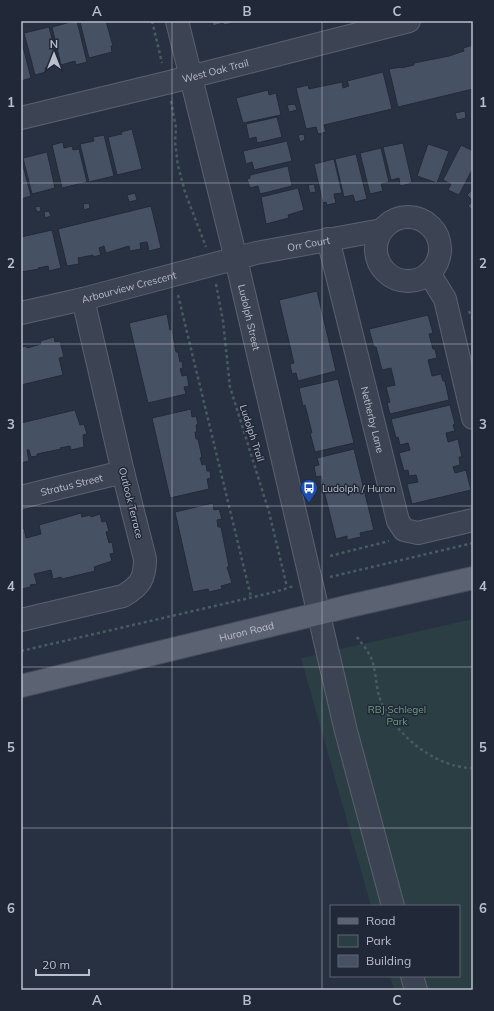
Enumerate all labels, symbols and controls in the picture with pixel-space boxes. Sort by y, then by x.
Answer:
text: A [92,3,102,19]
text: B [243,3,252,19]
text: C [393,3,402,19]
north arrow [34,34,74,74]
text: N [50,37,58,51]
street label: West Oak Trail [181,56,250,85]
text: 1 [7,94,15,110]
text: 1 [479,94,487,110]
street label: Orr Court [286,233,331,254]
text: 2 [7,255,15,271]
text: 2 [479,255,487,271]
street label: Arbourview Crescent [80,268,178,306]
street label: Ludolph Street [236,283,264,352]
street label: Netherby Lane [358,385,387,454]
street label: Ludolph Trail [237,403,267,463]
text: 3 [7,416,15,432]
text: 3 [479,416,487,432]
street label: Outlook Terrace [116,466,146,540]
street label: Stratus Street [39,471,105,499]
bus stop icon: Ludolph / Huron [299,478,319,503]
place label: Ludolph / Huron [322,482,396,495]
text: 4 [7,578,15,594]
text: 4 [479,578,487,594]
street label: Huron Road [218,618,275,644]
park label: RBJ Schlegel Park [368,703,426,728]
text: 5 [7,739,15,755]
text: 5 [479,739,487,755]
text: 6 [7,900,15,916]
text: 6 [479,900,487,916]
legend [330,905,460,977]
text: Road [366,913,395,928]
text: Park [366,933,392,948]
scale bar [36,951,89,977]
text: Building [366,953,411,968]
text: 20 m [42,957,70,972]
text: A [92,992,102,1008]
text: B [243,992,252,1008]
text: C [393,992,402,1008]

